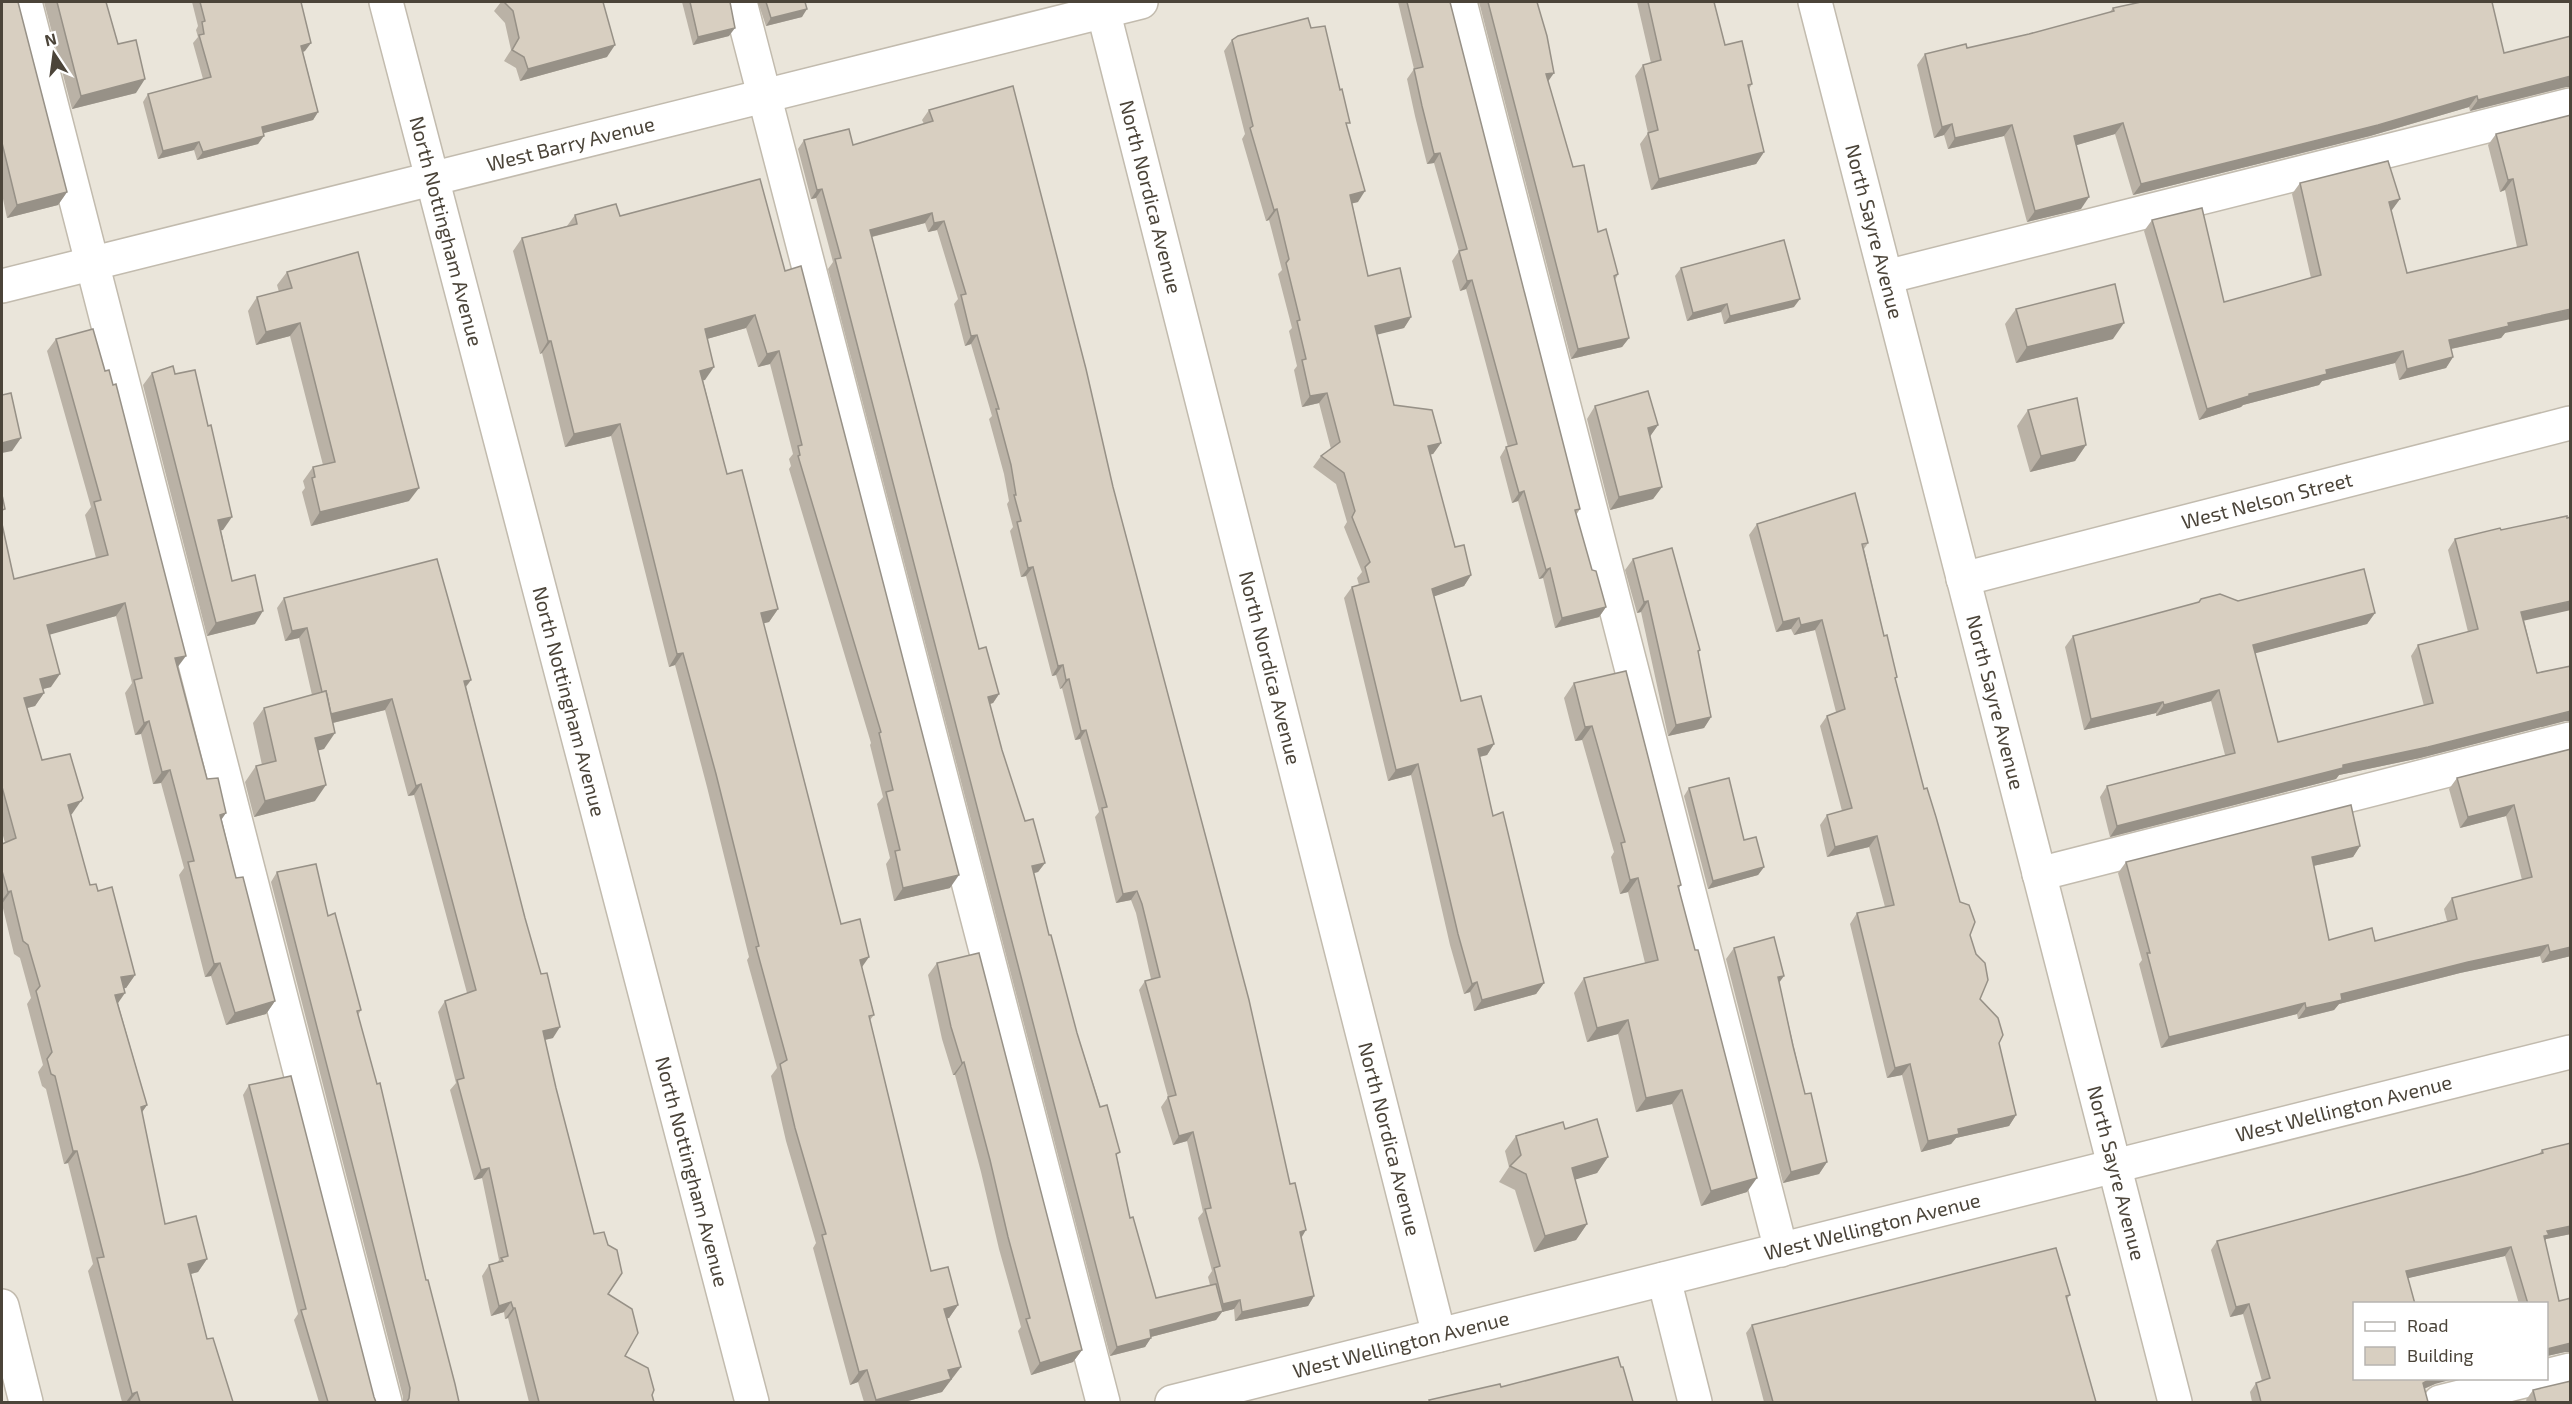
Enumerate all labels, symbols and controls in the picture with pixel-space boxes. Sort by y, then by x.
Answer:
north arrow [24,24,84,84]
text: N [43,28,58,49]
street label: North Nordica Avenue [1115,97,1187,296]
street label: West Barry Avenue [484,111,657,176]
street label: North Nottingham Avenue [405,113,488,349]
street label: North Sayre Avenue [1841,141,1909,321]
street label: West Nelson Street [2179,466,2355,533]
street label: North Nordica Avenue [1235,568,1307,767]
street label: North Nottingham Avenue [528,584,611,819]
street label: North Sayre Avenue [1962,612,2030,792]
street label: North Nordica Avenue [1354,1039,1426,1238]
street label: North Nottingham Avenue [651,1054,734,1289]
street label: West Wellington Avenue [2233,1069,2454,1146]
street label: North Sayre Avenue [2083,1083,2151,1263]
street label: West Wellington Avenue [1762,1187,1983,1264]
legend [2353,1302,2548,1380]
street label: West Wellington Avenue [1290,1305,1511,1382]
text: Road [2407,1314,2448,1336]
text: Building [2407,1344,2474,1366]

